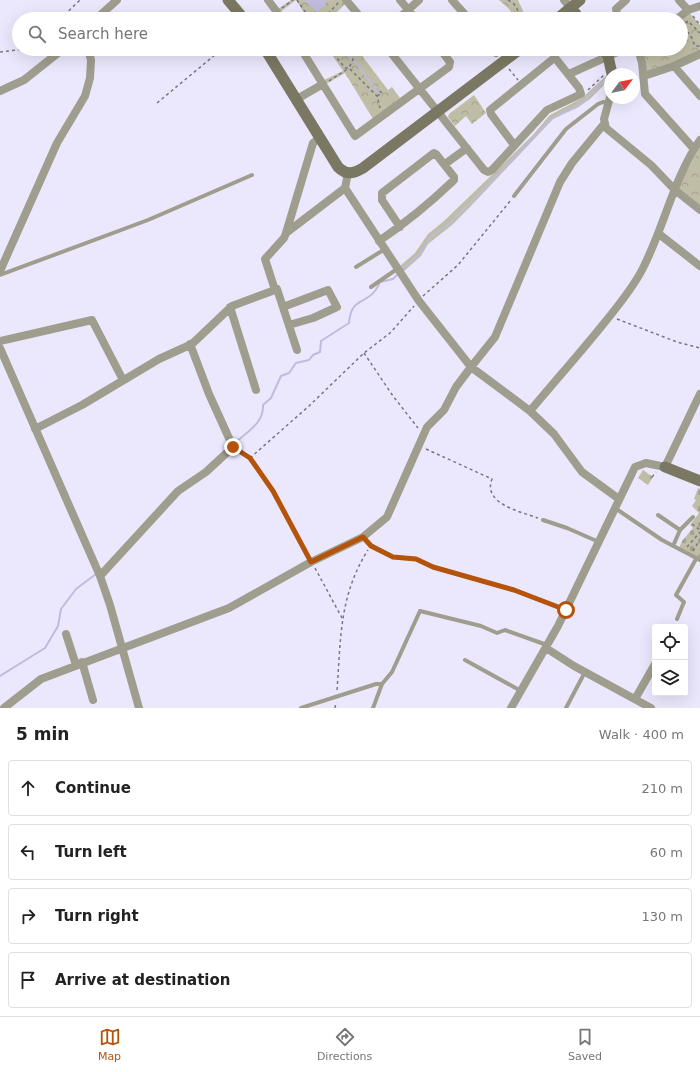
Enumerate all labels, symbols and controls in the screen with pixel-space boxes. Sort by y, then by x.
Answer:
search box [12,12,688,56]
icon: search [26,23,48,45]
text: Search here [58,25,148,43]
north arrow [604,68,640,104]
route end [224,438,242,456]
route start [557,601,575,619]
map controls [652,624,688,696]
button: locate [652,624,688,660]
button: layers [652,660,688,696]
text: 5 min [16,724,69,744]
text: Walk · 400 m [599,727,684,742]
icon: ahead [17,777,39,799]
text: Continue [55,779,131,797]
text: 210 m [641,781,683,796]
icon: left [17,841,39,863]
text: Turn left [55,843,127,861]
text: 60 m [650,845,683,860]
icon: right [17,905,39,927]
text: Turn right [55,907,139,925]
text: 130 m [641,909,683,924]
icon: arrive [17,969,39,991]
text: Arrive at destination [55,971,230,989]
tab: Map [98,1026,121,1063]
tab: Directions [317,1026,372,1063]
tab: Saved [568,1026,602,1063]

